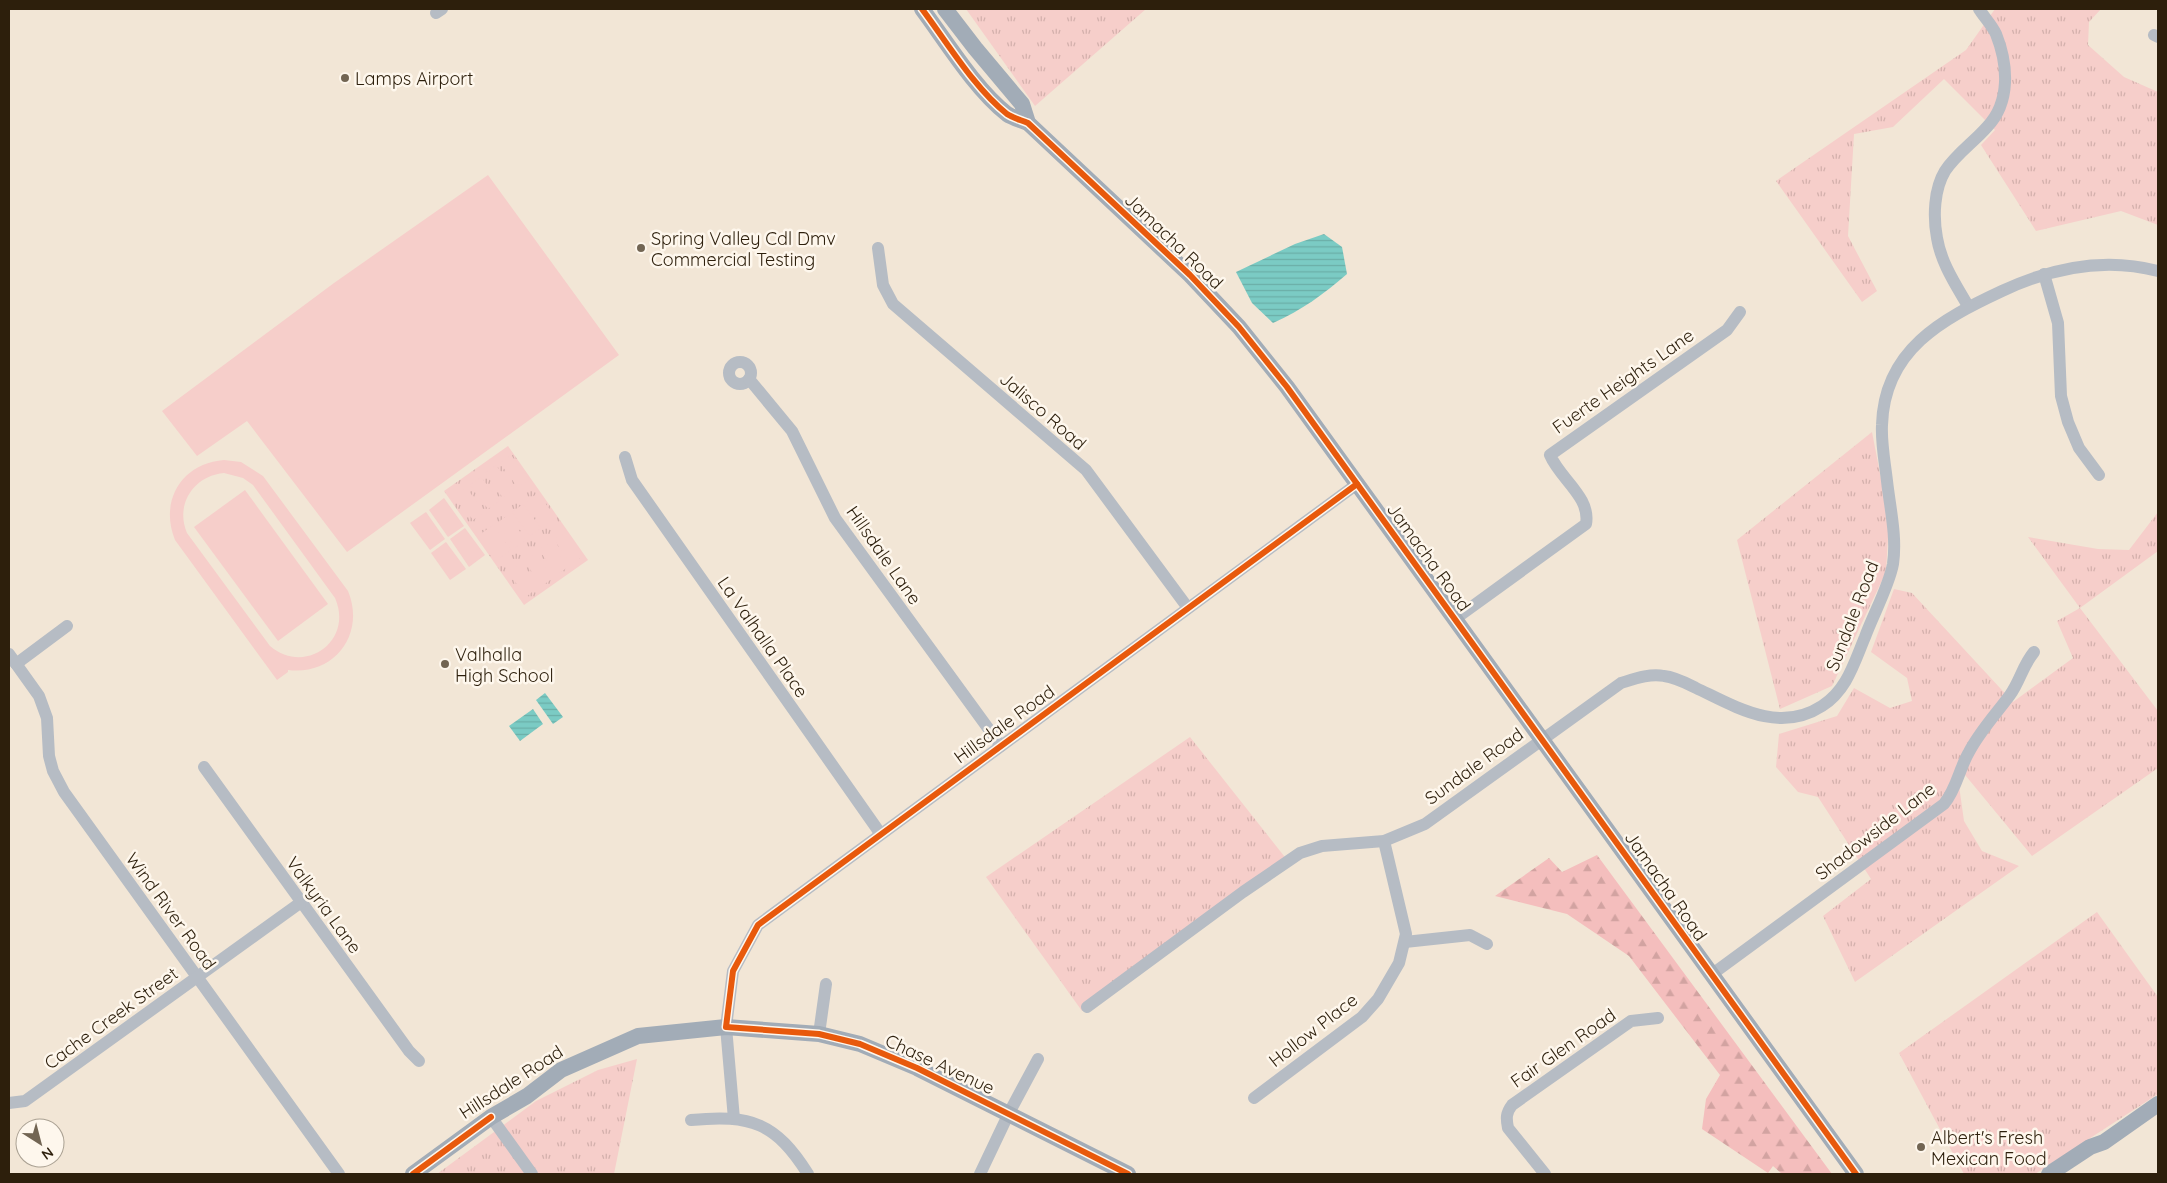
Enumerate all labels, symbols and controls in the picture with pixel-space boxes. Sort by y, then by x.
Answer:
place label: Lamps Airport [355,67,473,90]
marker: Lamps Airport [339,72,351,84]
street label: Jamacha Road [1120,188,1228,294]
place label: Spring Valley Cdl Dmv Commercial Testing [651,227,836,271]
marker: Spring Valley Cdl Dmv Commercial Testing [635,242,647,254]
street label: Fuerte Heights Lane [1548,323,1698,439]
street label: Jalisco Road [995,367,1091,455]
street label: Jamacha Road [1382,498,1476,616]
street label: Hillsdale Lane [841,501,927,609]
street label: Sundale Road [1820,558,1884,674]
street label: La Valhalla Place [713,572,813,702]
place label: Valhalla High School [455,643,554,687]
marker: Valhalla High School [439,658,451,670]
street label: Hillsdale Road [949,680,1059,768]
street label: Sundale Road [1420,723,1528,809]
street label: Shadowside Lane [1810,777,1940,885]
street label: Jamacha Road [1620,827,1712,945]
street label: Wind River Road [121,848,221,974]
street label: Valkyria Lane [281,852,367,958]
street label: Cache Creek Street [40,962,182,1074]
street label: Hollow Place [1264,988,1362,1072]
street label: Fair Glen Road [1506,1003,1620,1093]
street label: Chase Avenue [882,1029,998,1099]
street label: Hillsdale Road [455,1040,567,1124]
north arrow [15,1118,65,1168]
place label: Albert's Fresh Mexican Food [1931,1126,2047,1170]
marker: Albert's Fresh Mexican Food [1915,1141,1927,1153]
text: N [38,1143,57,1164]

